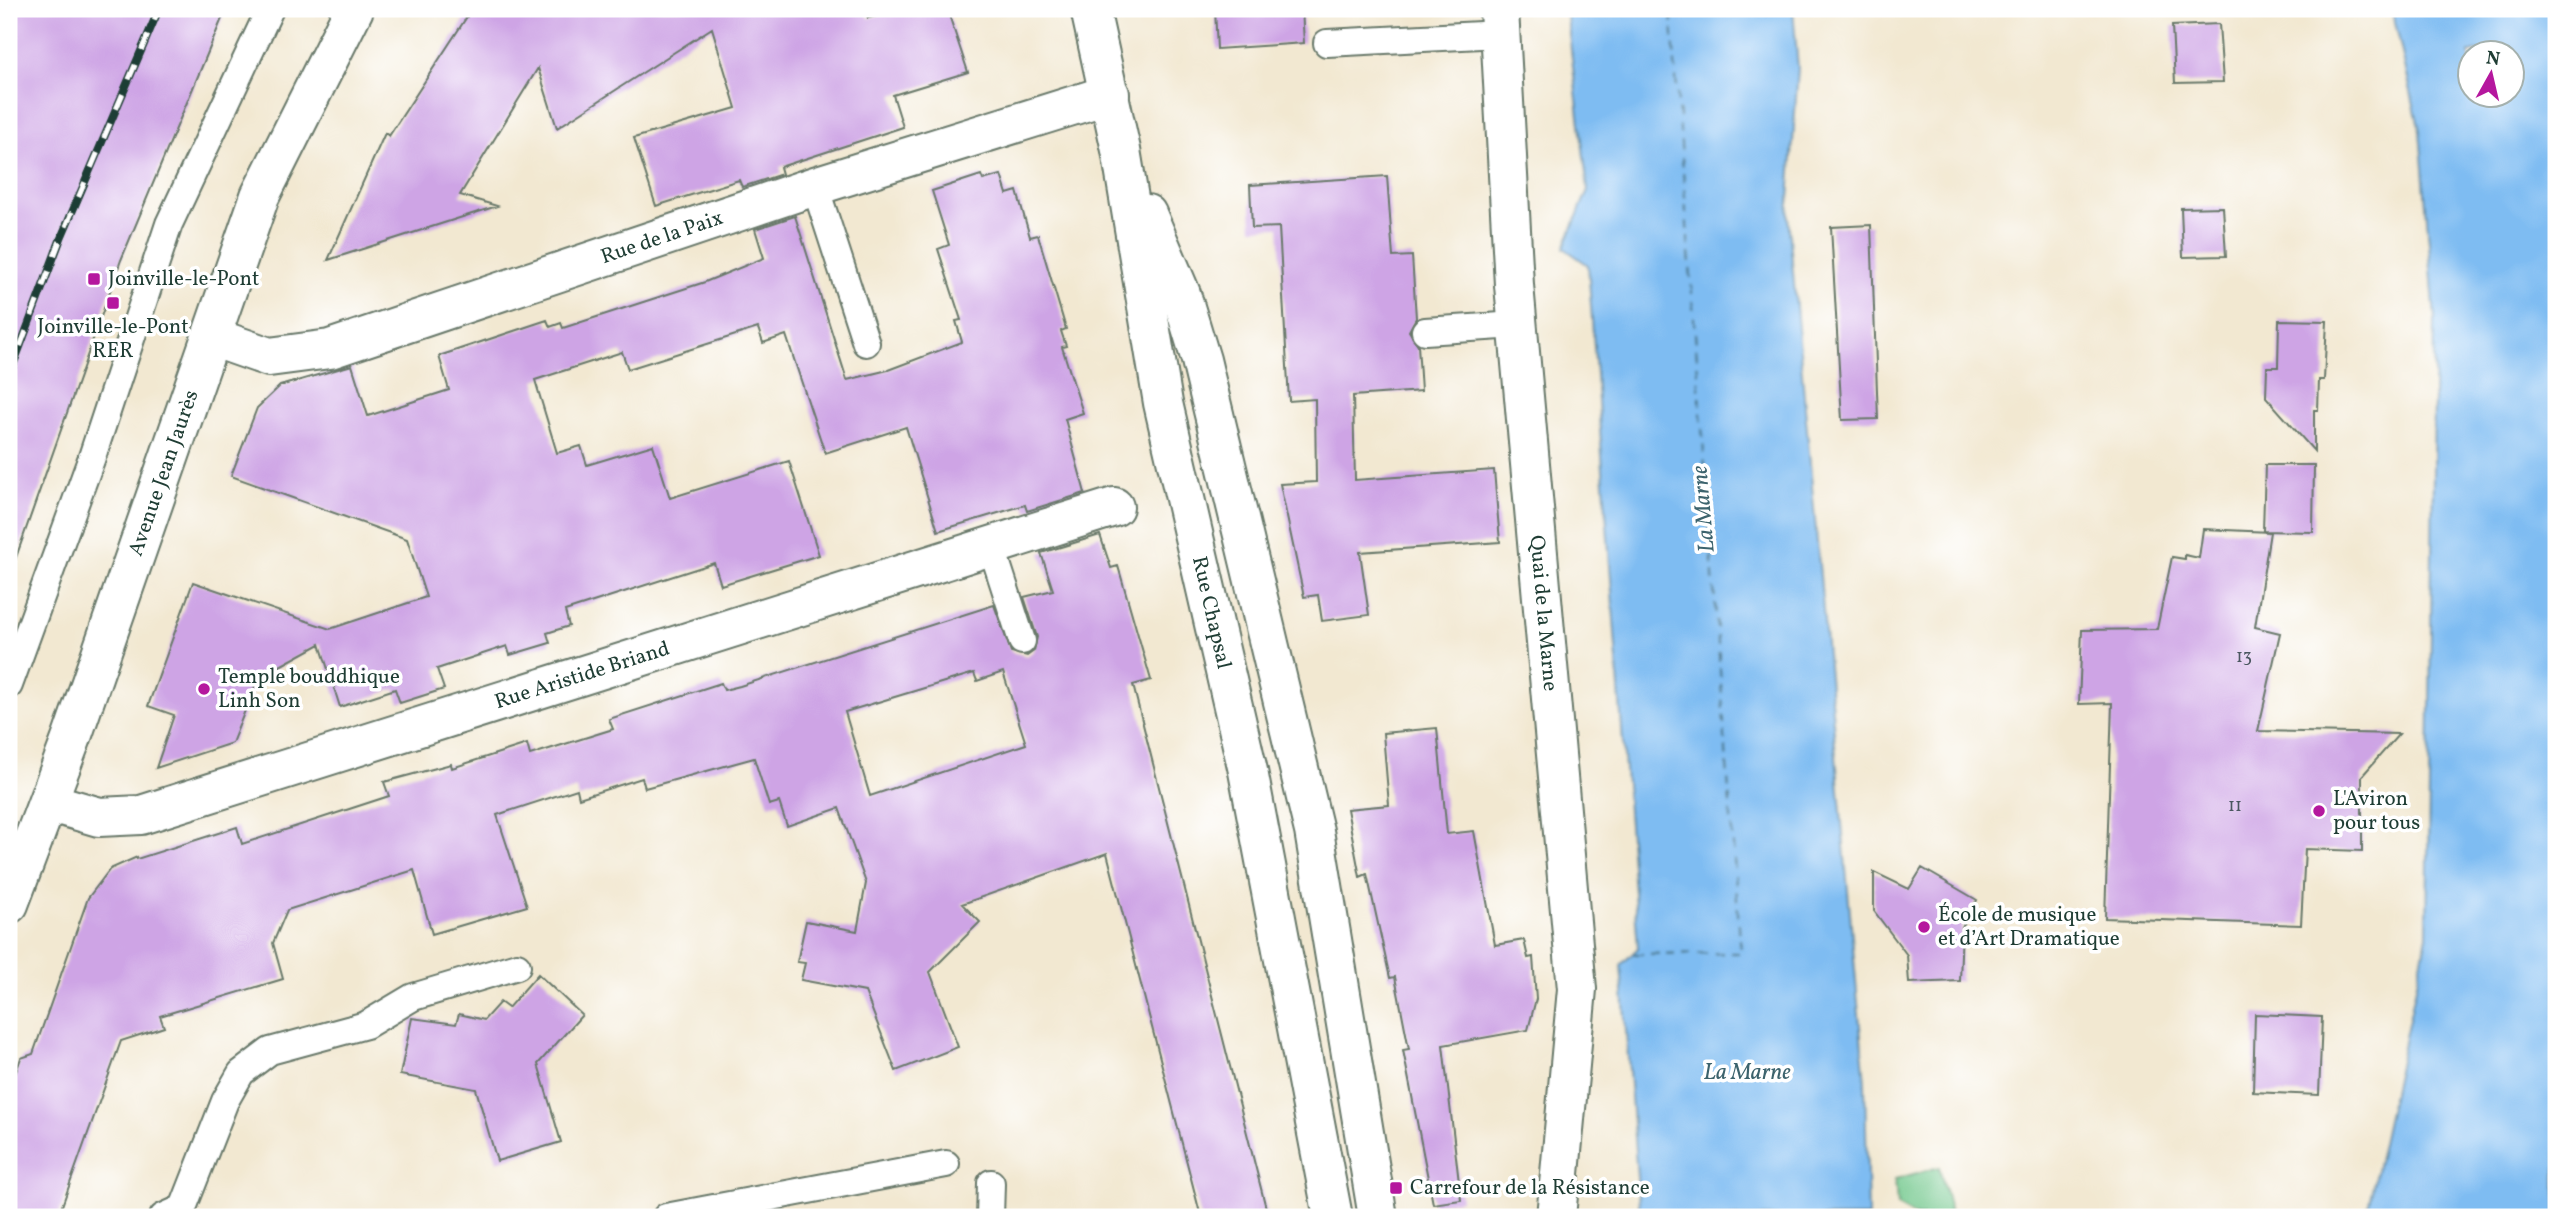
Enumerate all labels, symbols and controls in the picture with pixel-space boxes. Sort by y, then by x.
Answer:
north arrow [2456,38,2526,108]
text: N [2484,45,2502,73]
street label: Rue de la Paix [597,203,727,272]
place label: Joinville-le-Pont [108,265,259,294]
marker: Joinville-le-Pont [86,271,102,287]
marker: Joinville-le-Pont RER [105,295,121,311]
place label: Joinville-le-Pont RER [37,313,189,366]
street label: Avenue Jean Jaurès [121,386,206,560]
water label: La Marne [1684,464,1724,554]
street label: Quai de la Marne [1522,534,1565,693]
street label: Rue Chapsal [1184,553,1238,672]
street label: Rue Aristide Briand [491,634,673,717]
house number: 13 [2236,645,2252,670]
place label: Temple bouddhique Linh Son [218,663,400,716]
marker: Temple bouddhique Linh Son [196,681,212,697]
place label: L'Aviron pour tous [2333,785,2420,838]
house number: 11 [2228,794,2242,819]
marker: L'Aviron pour tous [2311,803,2327,819]
place label: École de musique et d’Art Dramatique [1938,901,2120,954]
marker: École de musique et d’Art Dramatique [1916,919,1932,935]
water label: La Marne [1703,1057,1791,1089]
place label: Carrefour de la Résistance [1410,1174,1650,1203]
marker: Carrefour de la Résistance [1388,1180,1404,1196]

